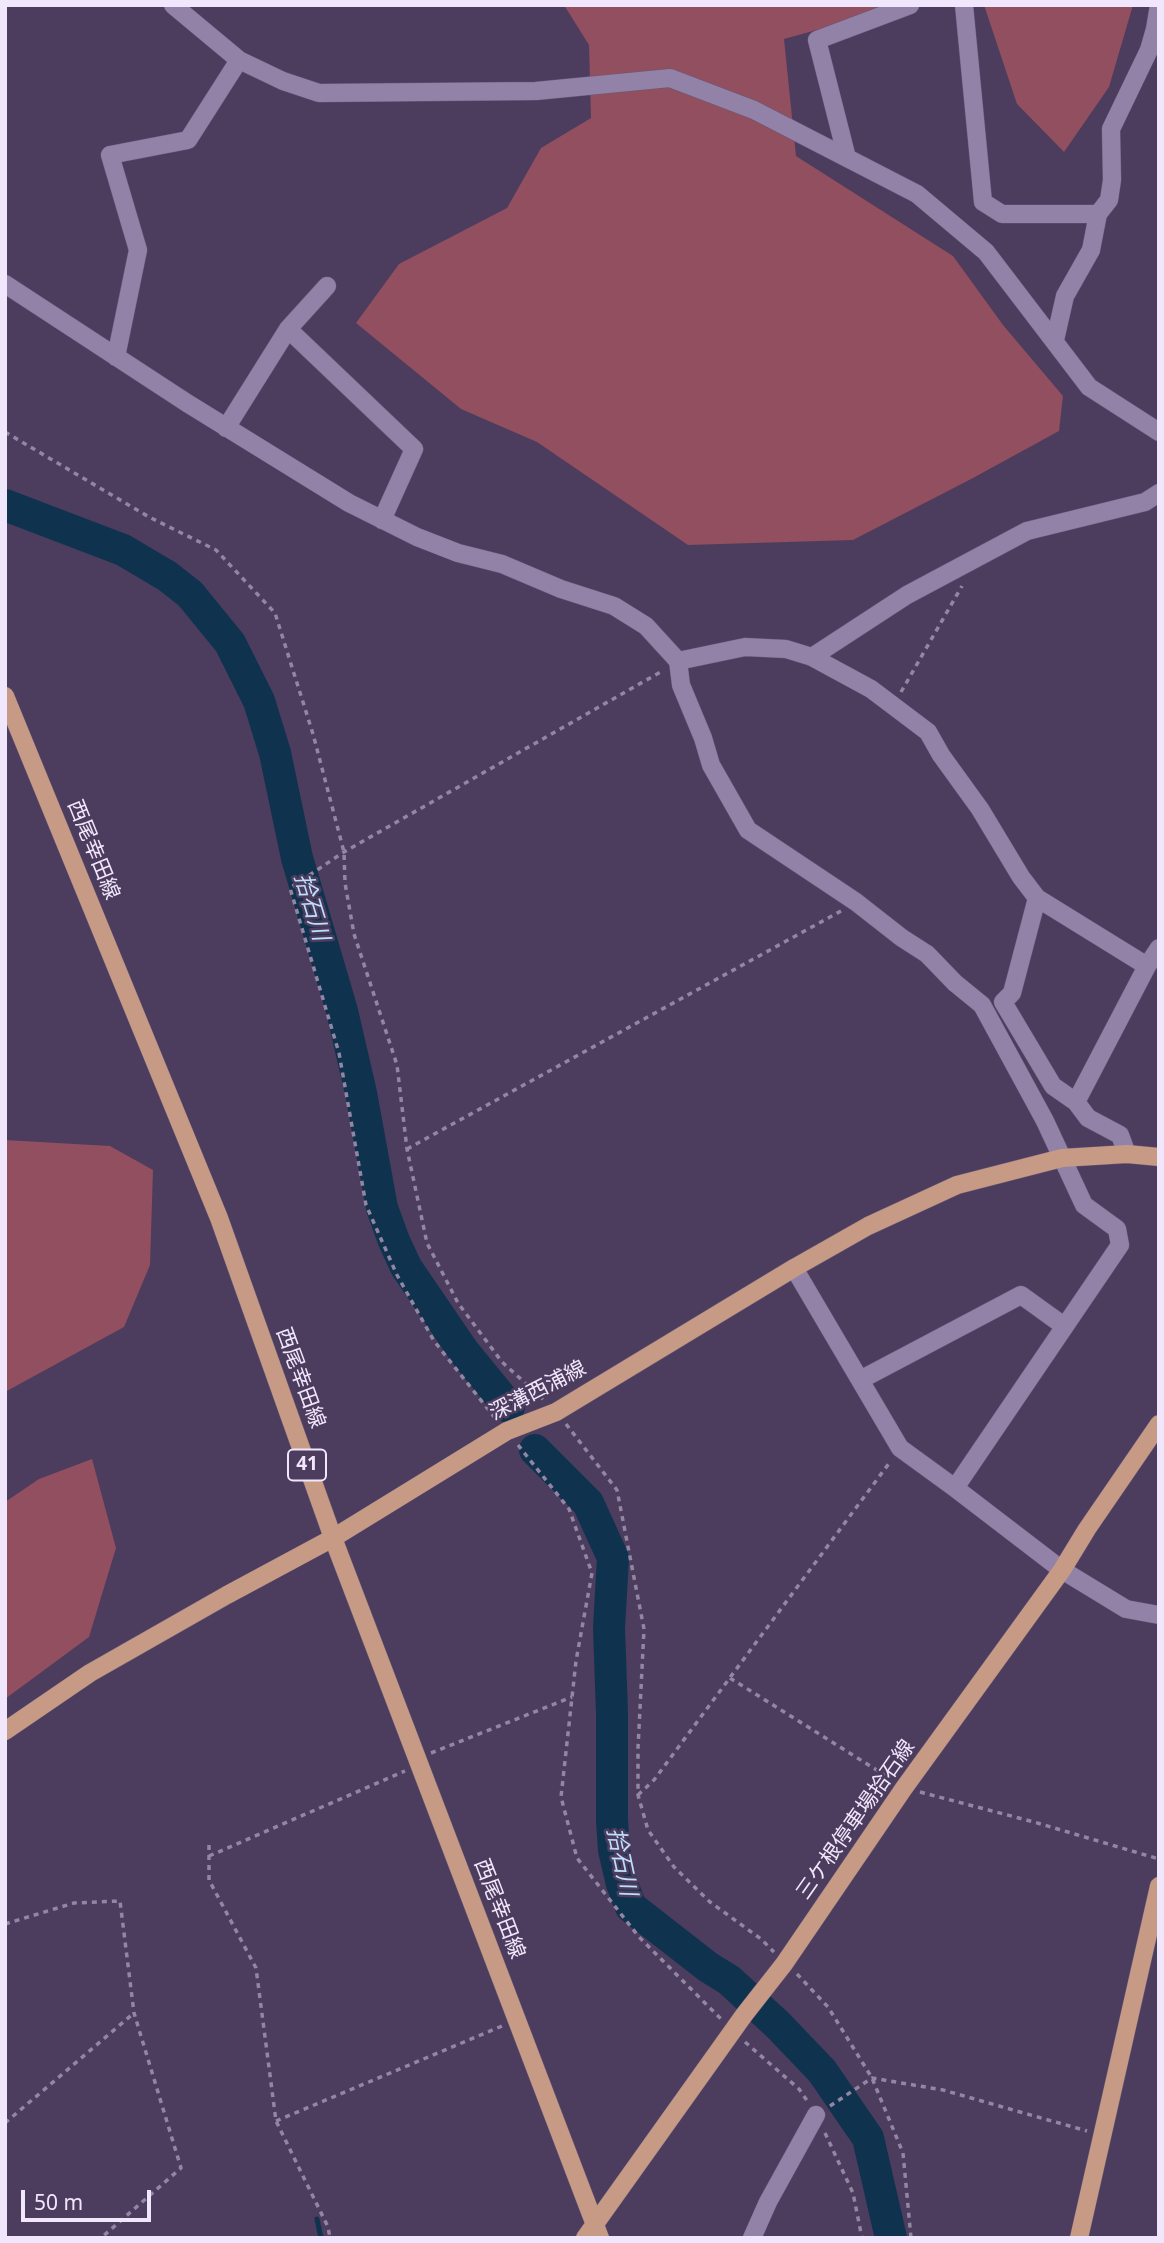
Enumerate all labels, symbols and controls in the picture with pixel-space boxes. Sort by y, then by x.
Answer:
street label: 西尾幸田線 [62,797,124,903]
water label: 拾石川 [288,870,334,944]
street label: 西尾幸田線 [270,1324,330,1432]
street label: 深溝西浦線 [486,1356,590,1426]
road number: 41 [288,1450,326,1480]
street label: 三ケ根停車場拾石線 [791,1735,921,1905]
water label: 拾石川 [600,1825,642,1899]
street label: 西尾幸田線 [468,1855,530,1963]
scale bar [24,2176,154,2220]
text: 50 m [34,2188,83,2216]

